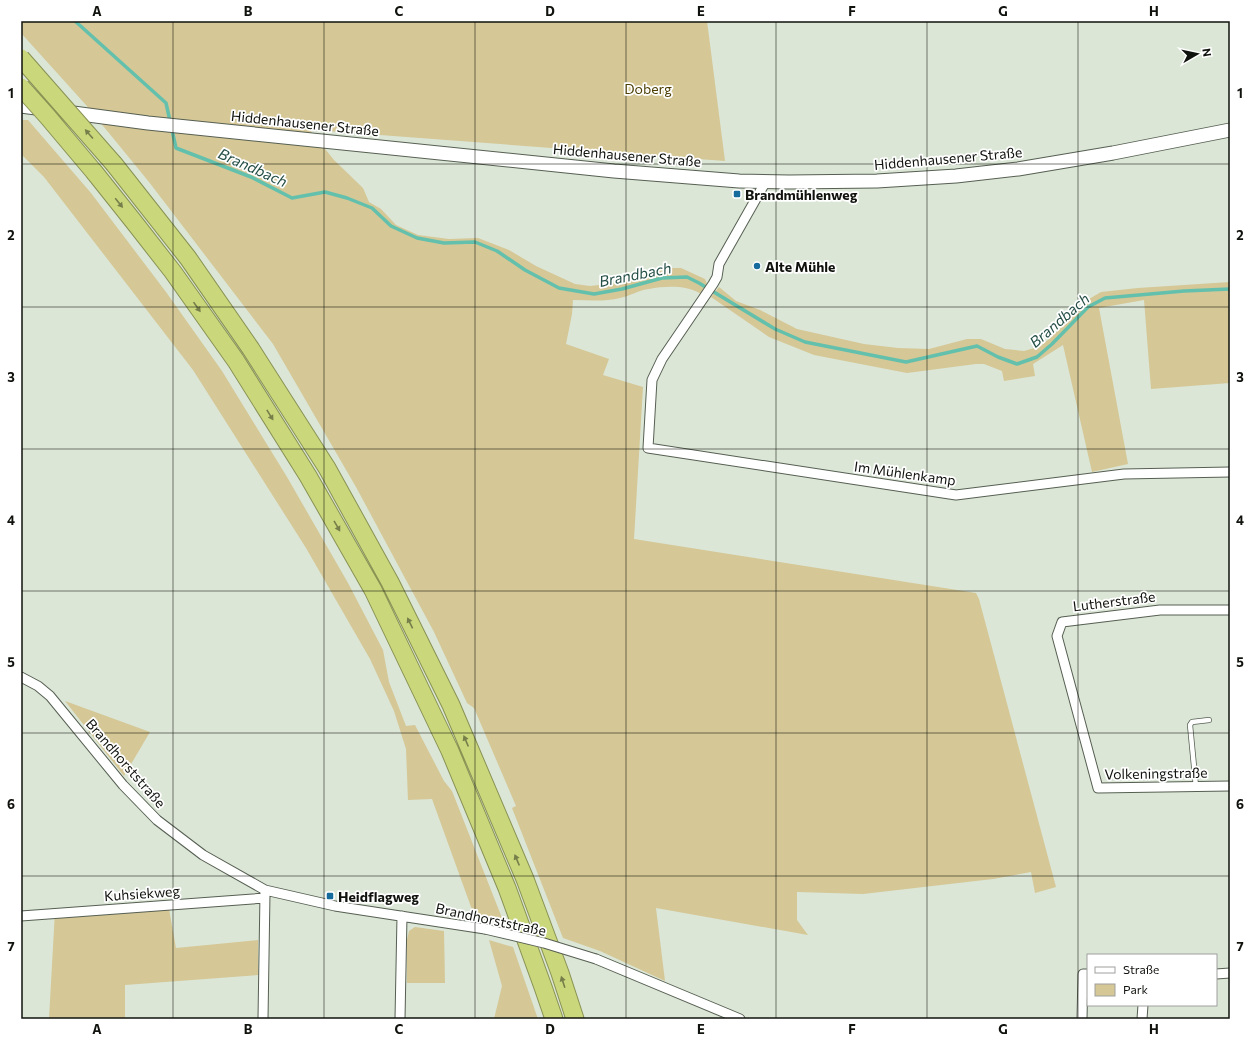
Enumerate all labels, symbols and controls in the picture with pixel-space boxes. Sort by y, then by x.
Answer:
text: A [92,3,102,19]
text: B [244,3,253,19]
text: C [395,3,404,19]
text: D [545,3,555,19]
text: E [697,3,705,19]
text: F [848,3,856,19]
text: G [998,3,1008,19]
text: H [1149,3,1159,19]
north arrow [1177,34,1217,74]
text: N [1200,47,1214,57]
park label: Doberg [624,80,672,97]
text: 1 [8,85,14,101]
text: 1 [1237,85,1243,101]
street label: Hiddenhausener Straße [230,107,380,139]
one-way arrow [84,129,93,140]
street label: Hiddenhausener Straße [552,140,702,170]
street label: Hiddenhausener Straße [873,143,1023,173]
water label: Brandbach [216,144,290,190]
place label: Brandmühlenweg [745,186,858,203]
marker: Brandmühlenweg [732,189,742,199]
one-way arrow [115,197,124,208]
text: 2 [7,227,15,243]
text: 2 [1236,227,1244,243]
water label: Brandbach [597,258,673,290]
place label: Alte Mühle [765,258,835,275]
marker: Alte Mühle [752,261,762,271]
water label: Brandbach [1025,289,1093,351]
one-way arrow [193,301,201,312]
text: 3 [7,369,15,385]
text: 3 [1236,369,1244,385]
one-way arrow [266,409,273,421]
street label: Im Mühlenkamp [853,457,957,489]
text: 4 [7,512,15,528]
text: 4 [1236,512,1244,528]
one-way arrow [333,520,340,532]
street label: Lutherstraße [1072,588,1156,614]
one-way arrow [407,617,413,629]
text: 5 [7,654,15,670]
text: 5 [1236,654,1244,670]
street label: Brandhorststraße [83,715,169,811]
one-way arrow [463,735,469,746]
street label: Volkeningstraße [1104,764,1208,782]
text: 6 [7,796,15,812]
text: 6 [1236,796,1244,812]
one-way arrow [514,855,520,866]
street label: Kuhsiekweg [104,882,181,904]
place label: Heidflagweg [338,888,419,905]
marker: Heidflagweg [325,891,335,901]
street label: Brandhorststraße [434,899,548,939]
text: 7 [7,938,15,954]
text: 7 [1236,938,1244,954]
legend [1087,954,1217,1006]
text: Straße [1123,962,1159,976]
one-way arrow [560,976,566,988]
text: Park [1123,982,1149,996]
text: A [92,1021,102,1037]
text: B [244,1021,253,1037]
text: C [395,1021,404,1037]
text: D [545,1021,555,1037]
text: E [697,1021,705,1037]
text: F [848,1021,856,1037]
text: G [998,1021,1008,1037]
text: H [1149,1021,1159,1037]

